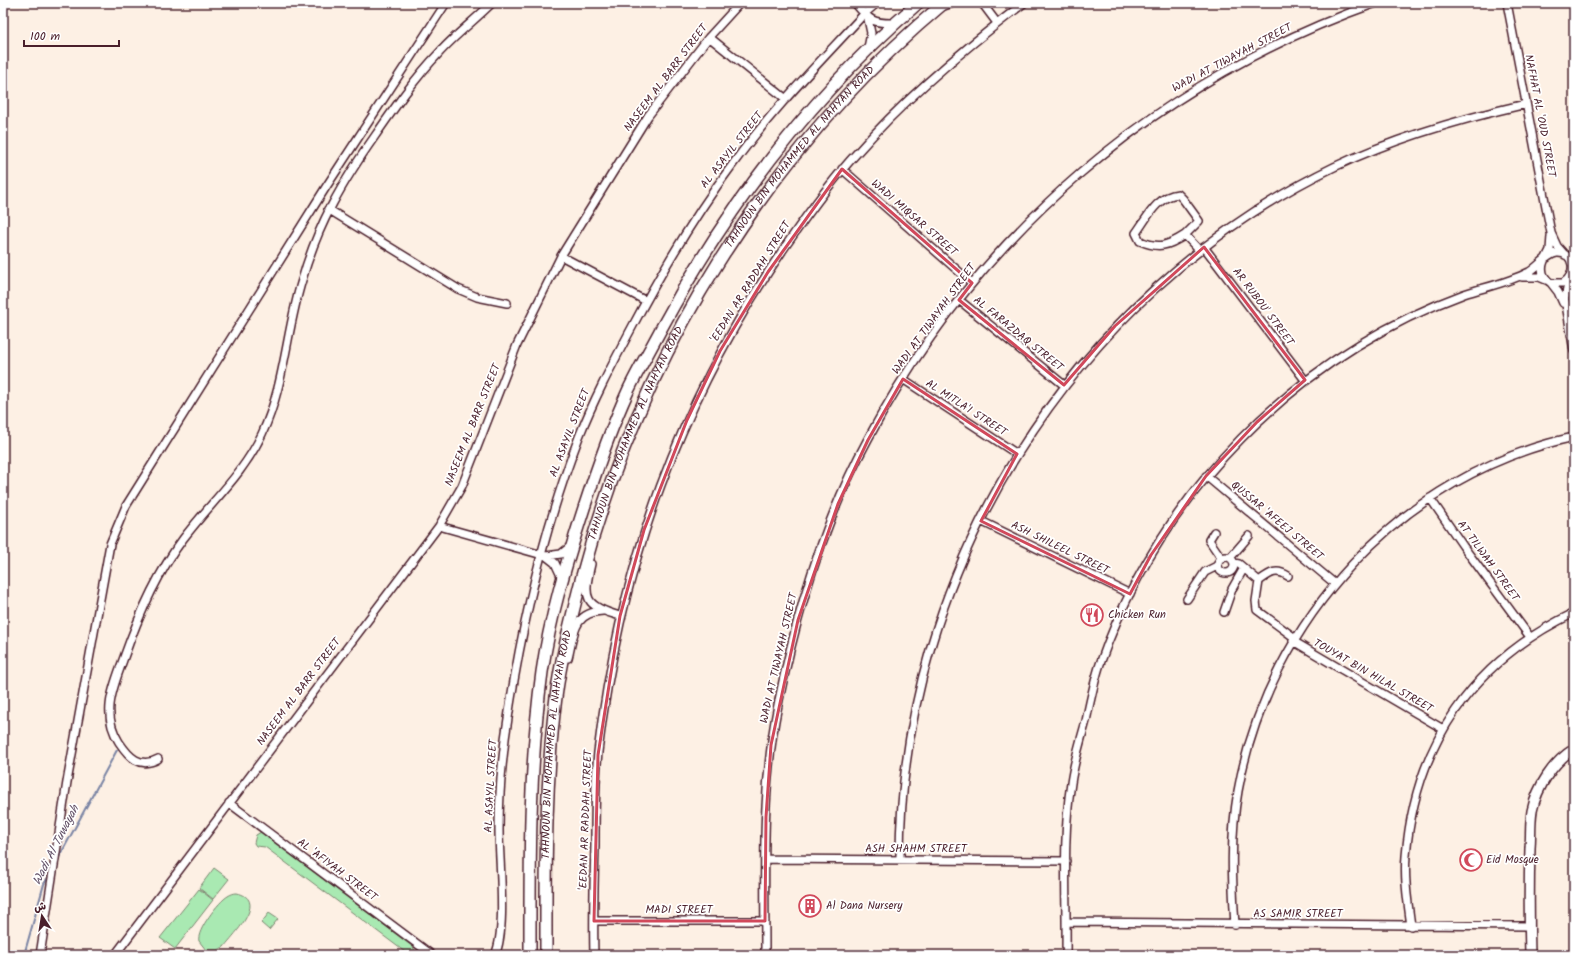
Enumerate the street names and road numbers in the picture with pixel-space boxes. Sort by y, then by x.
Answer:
street label: WADI AT TIWAYAH STREET [1169,18,1296,97]
street label: NASEEM AL BARR STREET [619,19,713,136]
street label: NAFHAT AL 'OUD STREET [1519,53,1561,180]
street label: TAHNOUN BIN MOHAMMED AL NAHYAN ROAD [721,62,879,252]
street label: AL ASAYIL STREET [696,107,769,192]
street label: WADI MIQSAR STREET [867,175,962,261]
street label: 'EEDAN AR RADDAH STREET [706,217,796,346]
street label: WADI AT TIWAYAH STREET [887,259,981,378]
street label: AR RUBOU' STREET [1228,264,1299,351]
street label: AL FARAZDAQ STREET [969,292,1068,377]
street label: TAHNOUN BIN MOHAMMED AL NAHYAN ROAD [584,323,688,542]
street label: NASEEM AL BARR STREET [440,360,506,489]
street label: AL MITLA'I STREET [922,375,1011,442]
street label: AL ASAYIL STREET [545,385,596,480]
street label: QUSSAR 'AFEEJ STREET [1227,477,1328,566]
street label: ASH SHILEEL STREET [1008,516,1113,580]
street label: AT TILWAH STREET [1452,517,1524,606]
street label: WADI AT TIWAYAH STREET [755,590,803,725]
street label: TAHNOUN BIN MOHAMMED AL NAHYAN ROAD [537,628,577,859]
street label: NASEEM AL BARR STREET [252,633,346,750]
street label: TOUYAT BIN HILAL STREET [1310,634,1437,718]
street label: AL ASAYIL STREET [480,738,502,833]
street label: 'EEDAN AR RADDAH STREET [575,748,597,890]
street label: AL 'AFIYAH STREET [293,834,382,907]
street label: ASH SHAHM STREET [865,840,968,858]
street label: MADI STREET [645,901,714,919]
street label: AS SAMIR STREET [1253,905,1344,923]

